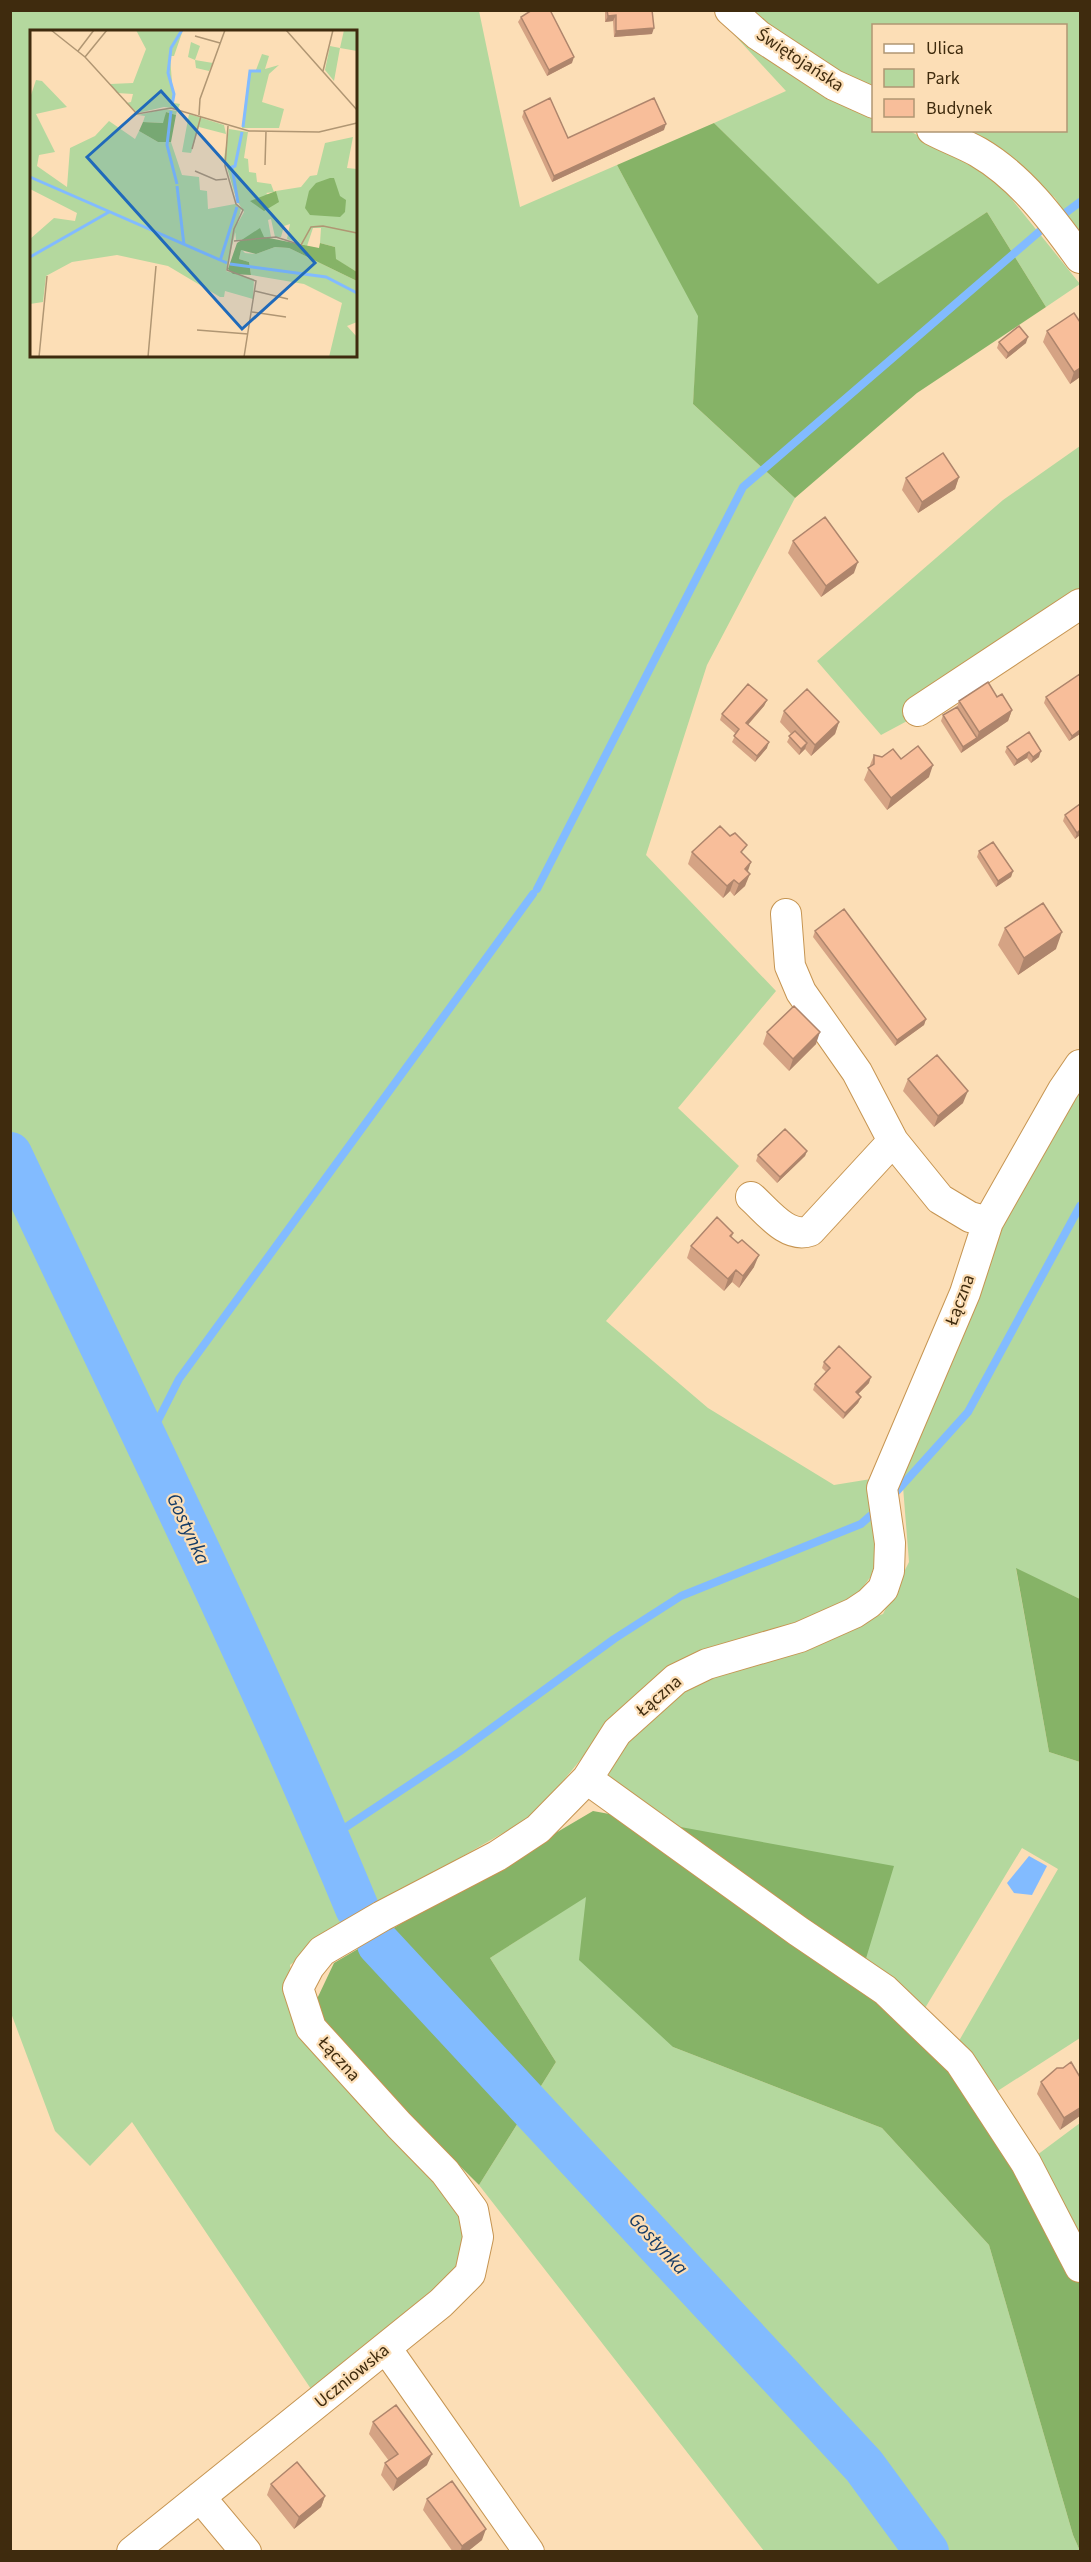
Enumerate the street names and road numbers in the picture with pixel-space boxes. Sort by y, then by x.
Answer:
street label: Świętojańska [751,22,849,98]
street label: Łączna [939,1271,981,1330]
street label: Łączna [630,1669,687,1723]
street label: Łączna [311,2030,366,2087]
street label: Uczniowska [309,2338,395,2414]

